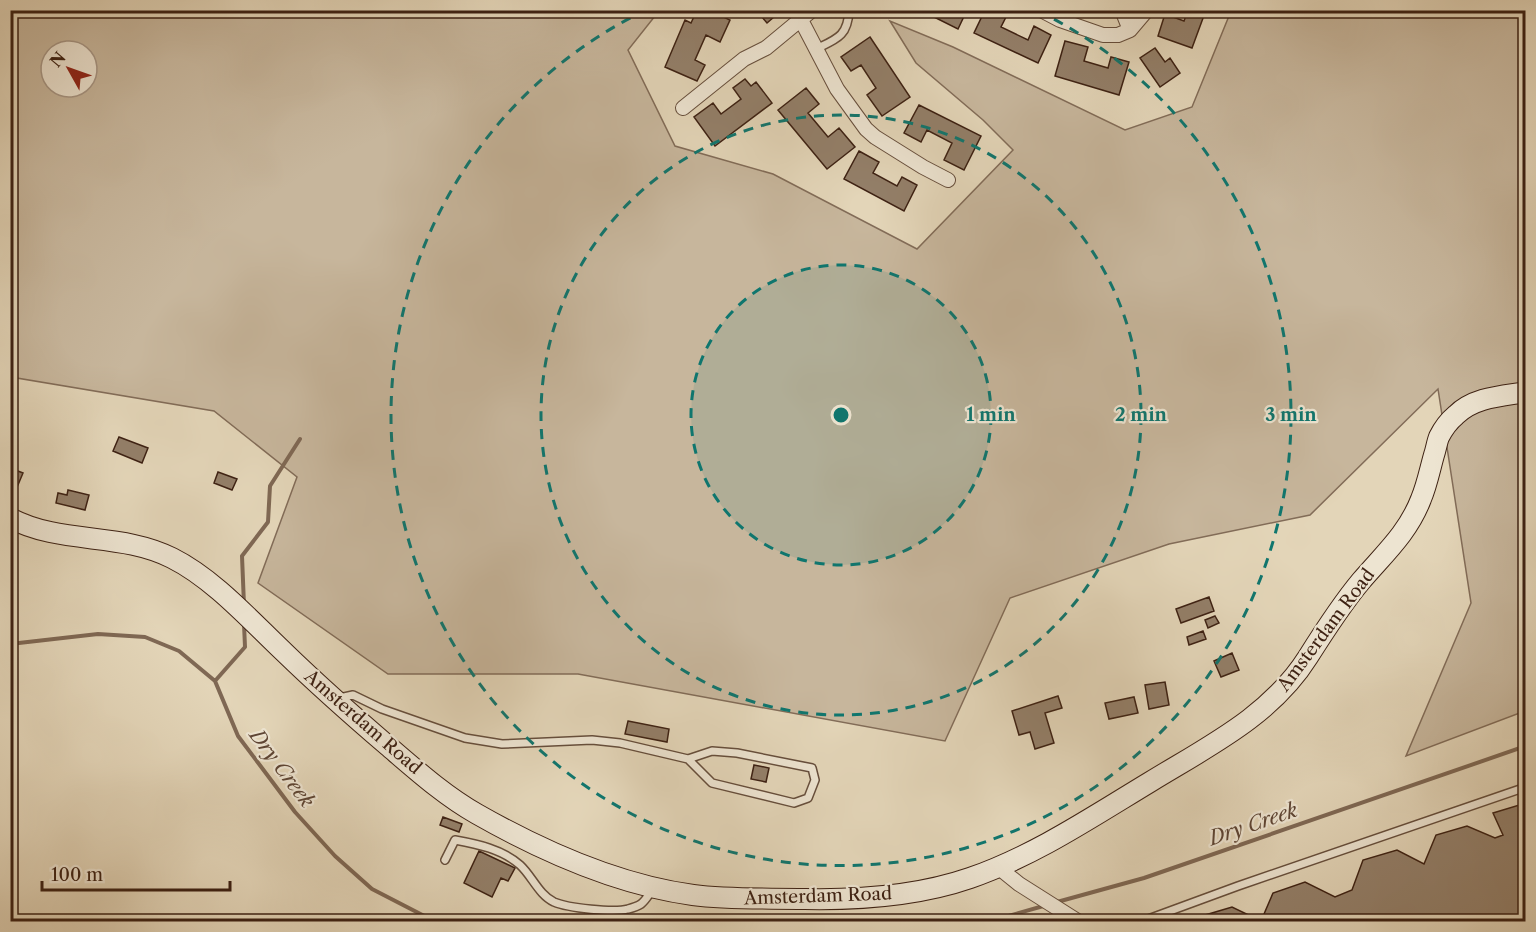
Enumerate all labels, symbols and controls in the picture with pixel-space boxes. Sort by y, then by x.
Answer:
north arrow [39,39,99,99]
text: N [45,48,70,71]
text: 1 min [966,404,1016,426]
text: 2 min [1115,404,1168,426]
text: 3 min [1265,404,1317,426]
centre of rings [831,405,851,425]
street label: Amsterdam Road [1272,564,1379,697]
street label: Amsterdam Road [299,664,426,779]
water label: Dry Creek [243,722,320,812]
water label: Dry Creek [1204,797,1301,851]
scale bar [42,854,230,892]
text: 100 m [51,864,103,886]
street label: Amsterdam Road [743,882,892,910]

